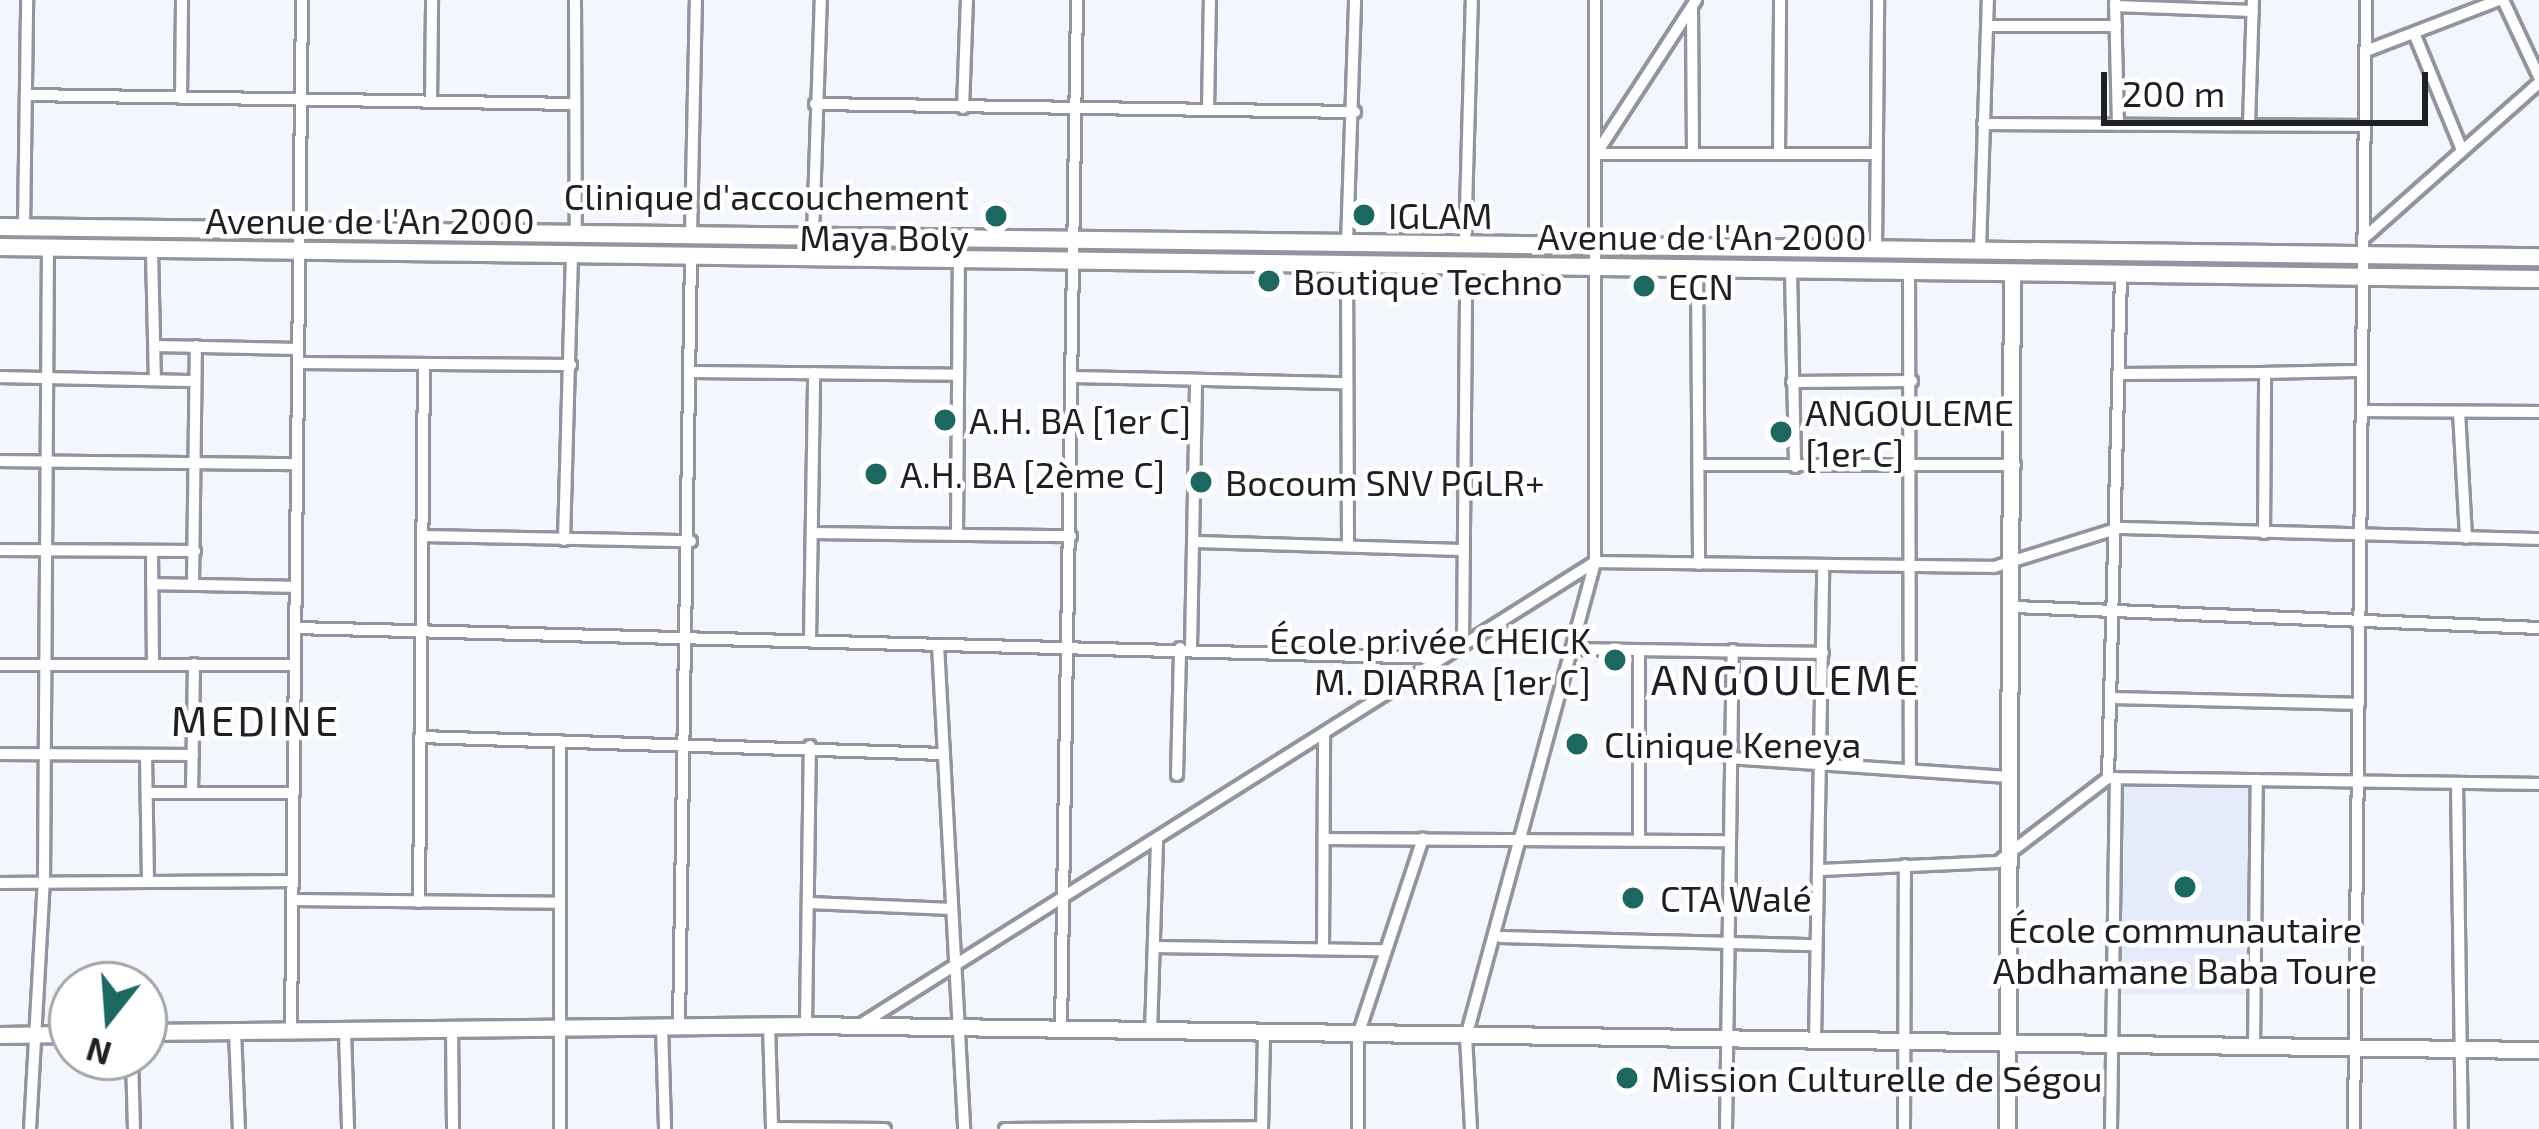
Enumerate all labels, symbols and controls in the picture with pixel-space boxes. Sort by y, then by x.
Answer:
scale bar [2107,48,2434,122]
text: 200 m [2122,71,2225,114]
place label: Clinique d'accouchement Maya Boly [564,173,969,258]
place label: IGLAM [1388,193,1493,237]
street label: Avenue de l'An 2000 [205,198,535,242]
marker: Clinique d'accouchement Maya Boly [980,200,1012,232]
marker: IGLAM [1351,202,1377,228]
street label: Avenue de l'An 2000 [1537,214,1867,258]
place label: Boutique Techno [1293,259,1563,303]
place label: ECN [1668,264,1734,308]
marker: Boutique Techno [1256,268,1282,294]
marker: ECN [1631,273,1657,299]
place label: ANGOULEME [1er C] [1805,389,2014,474]
place label: A.H. BA [1er C] [969,398,1193,442]
marker: A.H. BA [1er C] [932,407,958,433]
marker: ANGOULEME [1er C] [1768,419,1794,445]
place label: A.H. BA [2ème C] [900,452,1166,496]
place label: Bocoum SNV PGLR+ [1225,460,1546,504]
marker: A.H. BA [2ème C] [863,461,889,487]
marker: Bocoum SNV PGLR+ [1188,469,1214,495]
place label: École privée CHEICK M. DIARRA [1er C] [1269,617,1591,702]
marker: École privée CHEICK M. DIARRA [1er C] [1602,647,1628,673]
district label: ANGOULEME [1651,653,1921,703]
district label: MEDINE [171,694,341,744]
place label: Clinique Keneya [1604,722,1861,766]
marker: Clinique Keneya [1561,728,1593,760]
marker: École communautaire Abdhamane Baba Toure [2172,874,2198,900]
place label: CTA Walé [1660,876,1813,920]
marker: CTA Walé [1617,882,1649,914]
place label: École communautaire Abdhamane Baba Toure [1992,906,2378,991]
north arrow [48,961,168,1081]
text: N [81,1030,116,1075]
place label: Mission Culturelle de Ségou [1651,1056,2103,1100]
marker: Mission Culturelle de Ségou [1614,1065,1640,1091]

